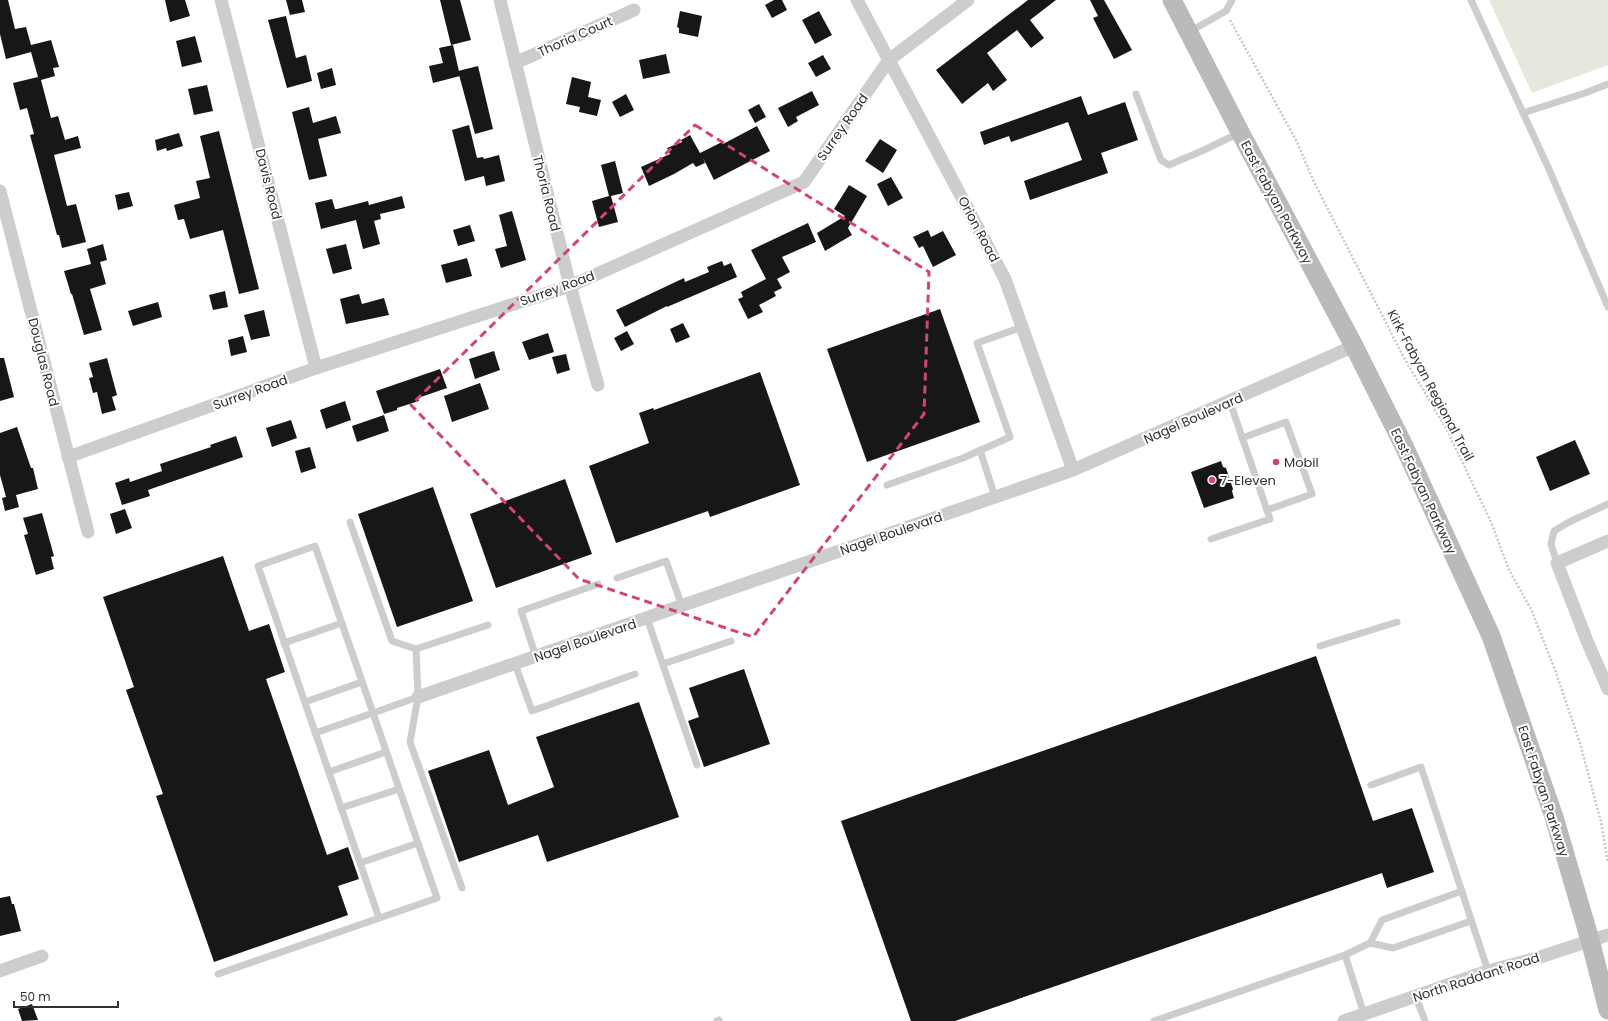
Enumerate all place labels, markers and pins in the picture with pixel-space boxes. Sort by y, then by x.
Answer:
place label: Mobil [1284,453,1319,472]
marker: Mobil [1271,457,1281,467]
place label: 7-Eleven [1220,471,1276,490]
marker: 7-Eleven [1207,475,1217,485]

